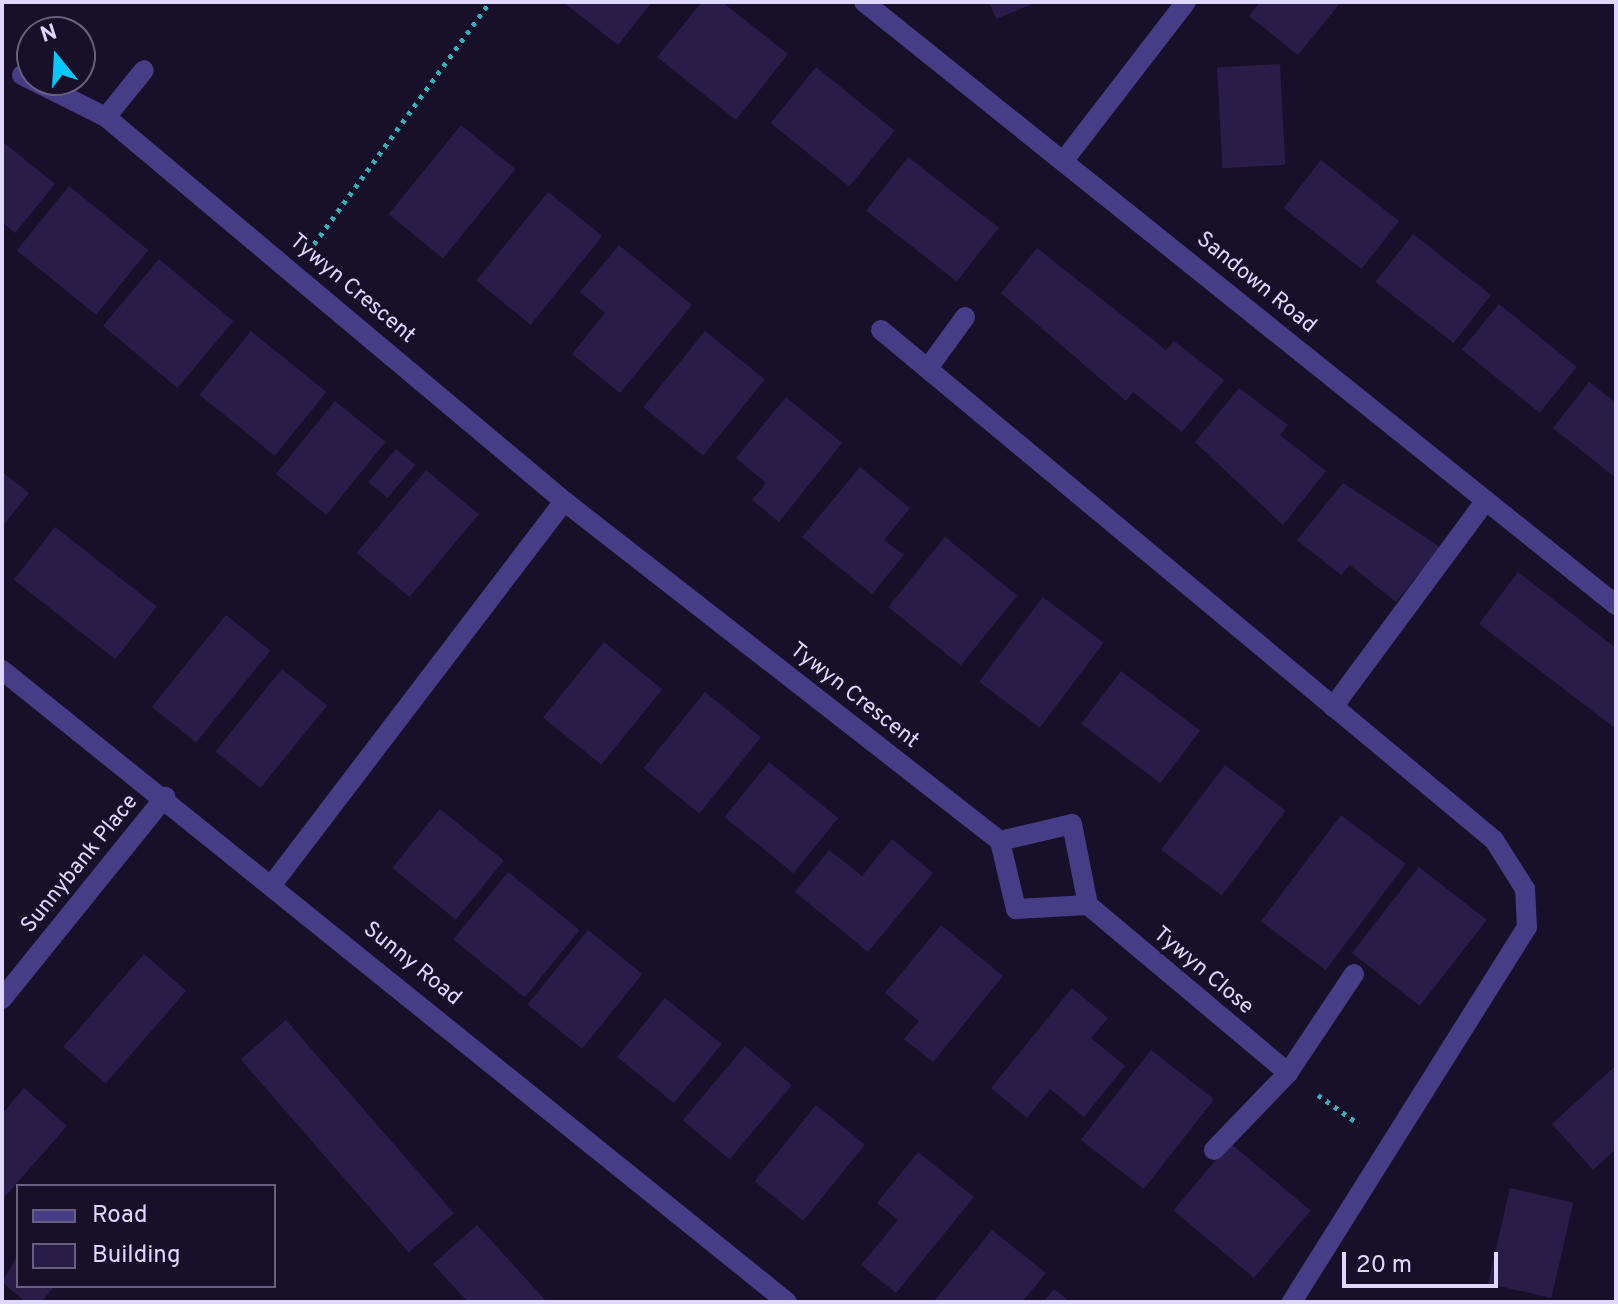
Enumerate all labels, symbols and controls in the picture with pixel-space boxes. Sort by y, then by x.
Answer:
north arrow [16,16,96,96]
text: N [37,19,61,50]
street label: Sandown Road [1191,227,1321,339]
street label: Tywyn Crescent [284,229,420,349]
street label: Tywyn Crescent [784,637,924,755]
street label: Sunnybank Place [16,789,144,939]
street label: Sunny Road [358,916,466,1012]
street label: Tywyn Close [1148,921,1258,1021]
legend [16,1184,276,1288]
text: Road [92,1201,148,1231]
scale bar [1346,1236,1502,1286]
text: Building [92,1241,181,1271]
text: 20 m [1356,1251,1412,1281]

